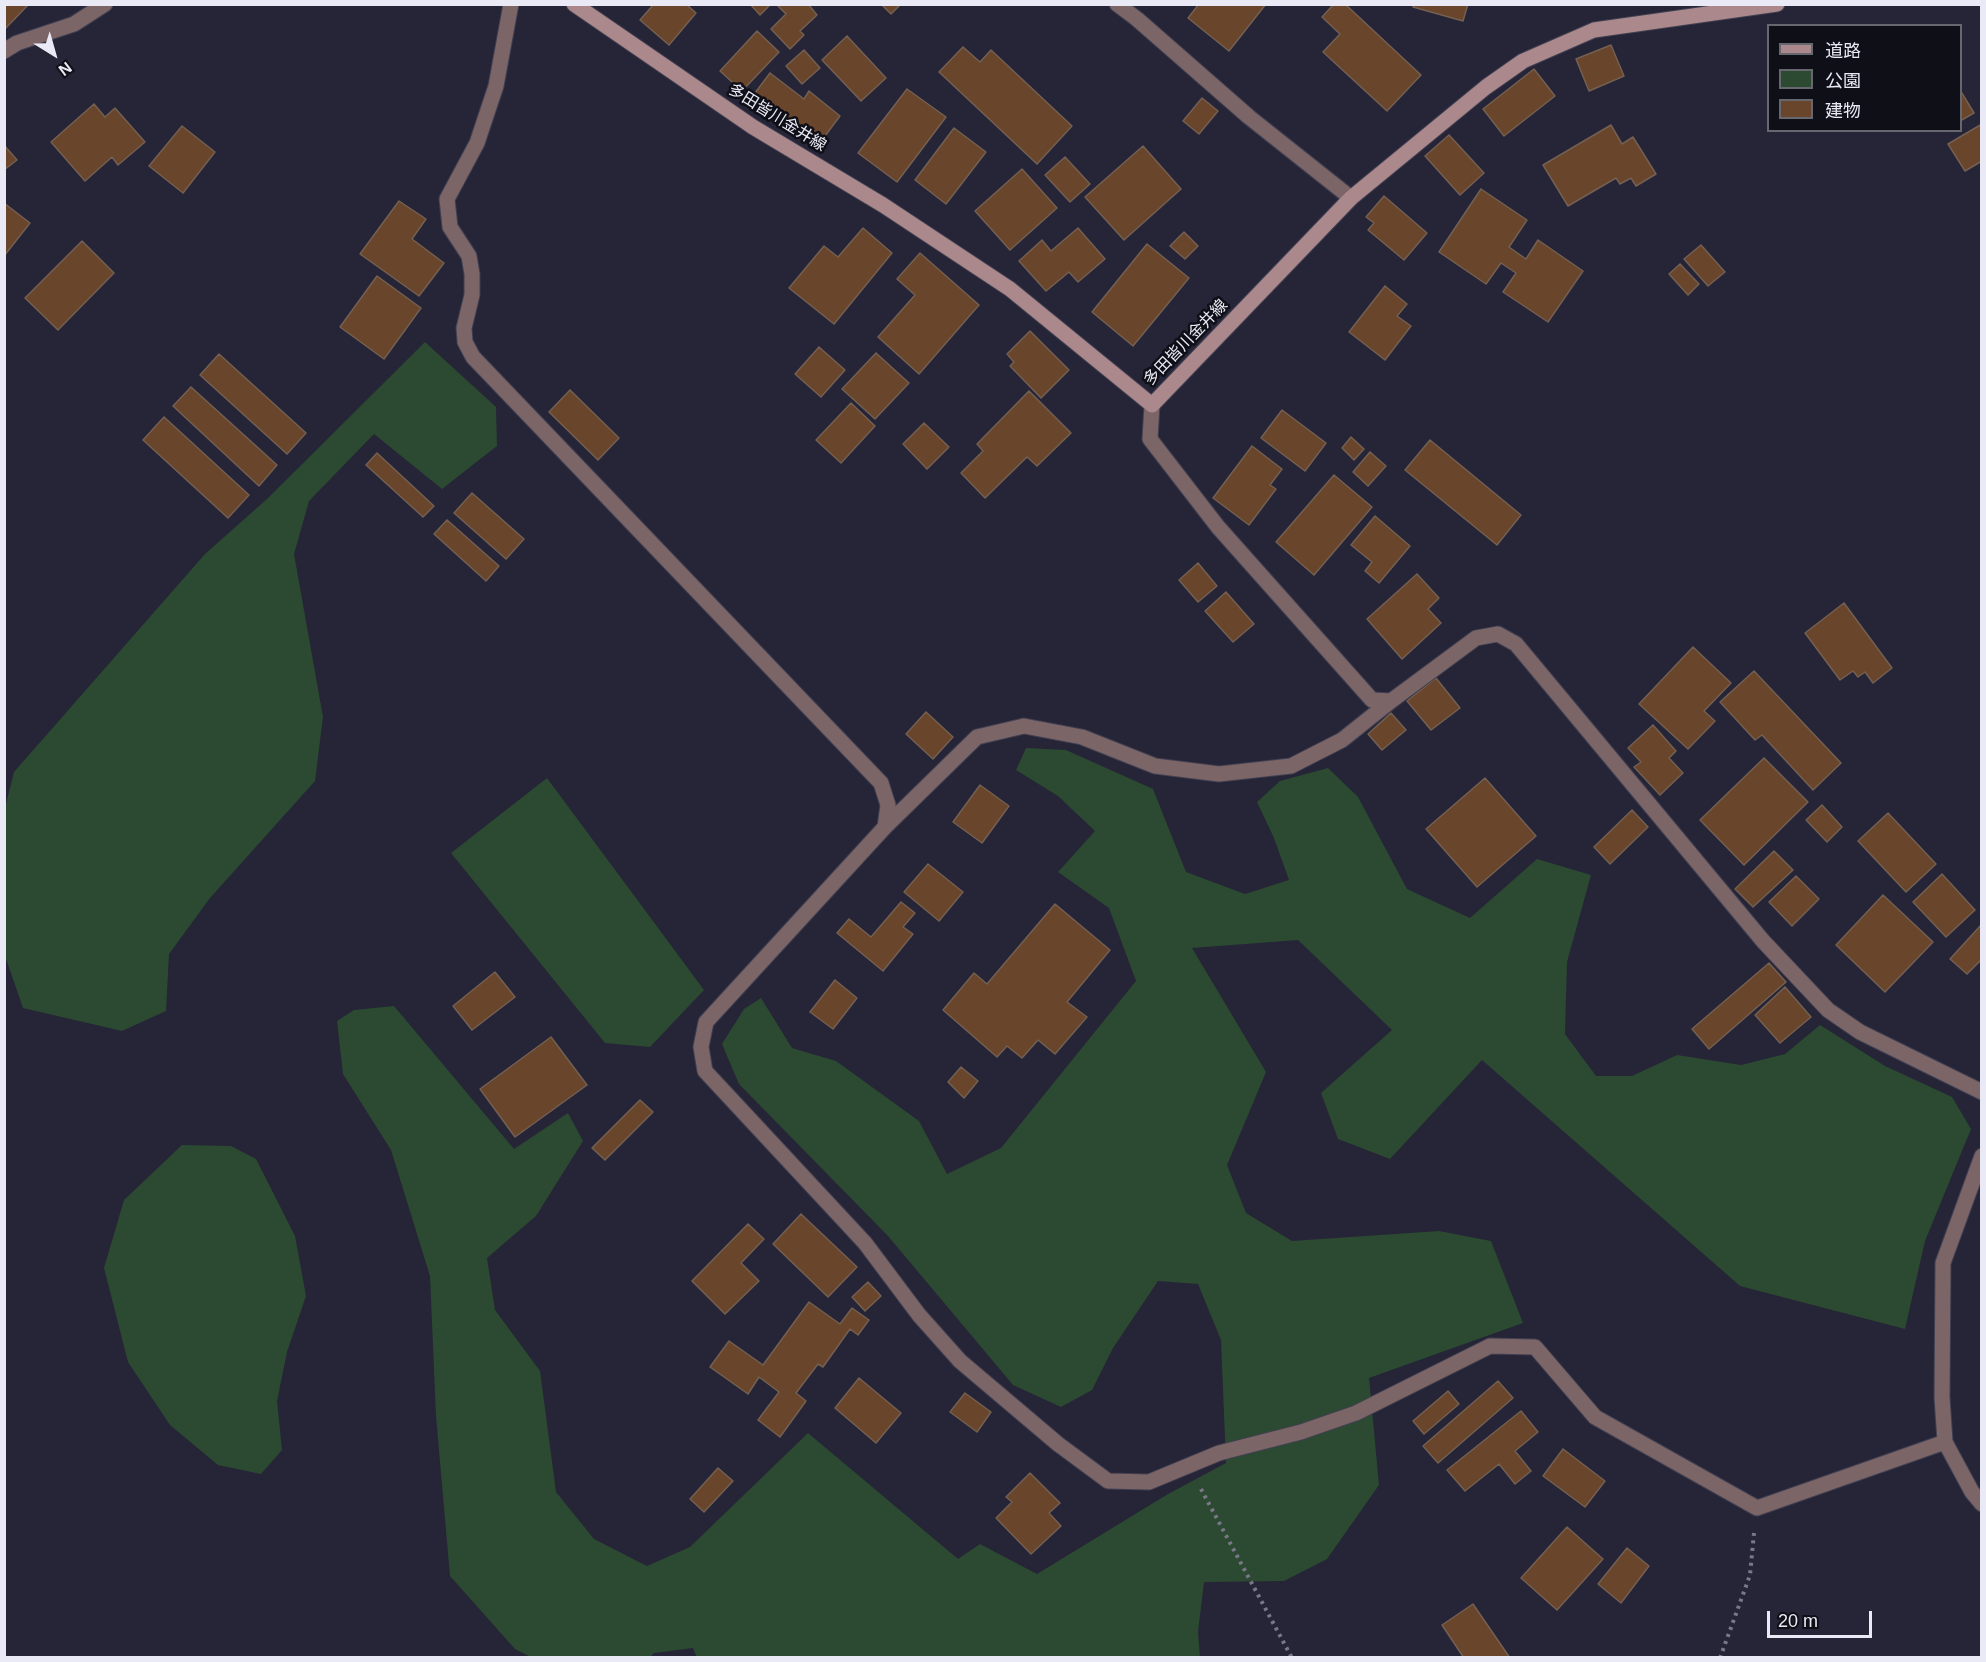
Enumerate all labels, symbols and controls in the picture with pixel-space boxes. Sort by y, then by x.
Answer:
north arrow [24,24,84,84]
legend [1767,24,1962,132]
text: 道路 [1825,41,1861,61]
text: N [55,59,75,79]
text: 公園 [1825,71,1861,91]
street label: 多田皆川金井線 [724,80,830,156]
text: 建物 [1825,101,1861,121]
street label: 多田皆川金井線 [1140,296,1232,390]
scale bar [1770,1599,1875,1637]
text: 20 m [1778,1611,1818,1631]

